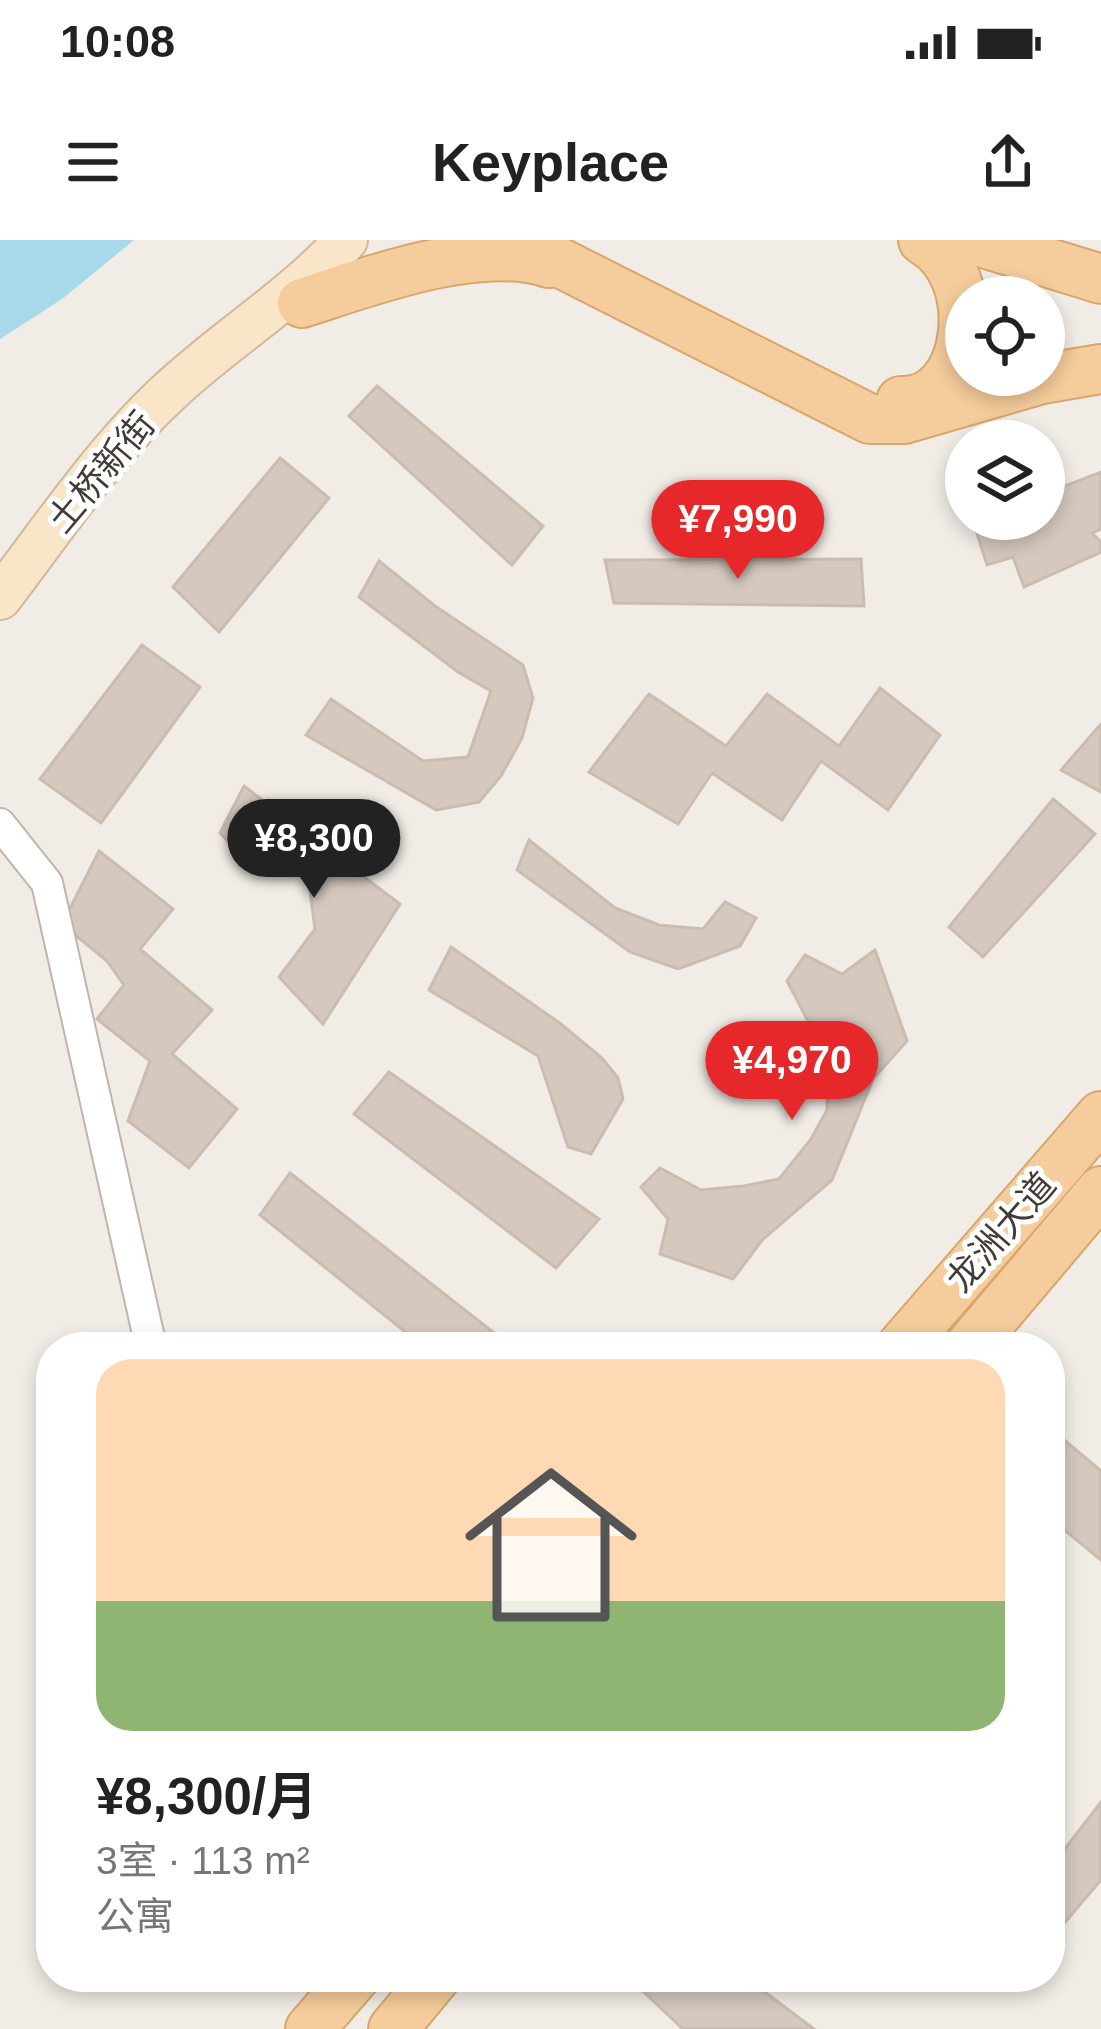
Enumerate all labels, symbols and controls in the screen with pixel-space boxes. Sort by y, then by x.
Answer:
text: 10:08 [60,16,175,67]
icon: menu [60,129,126,195]
icon: share [975,129,1041,195]
text: Keyplace [432,132,669,192]
map controls [945,276,1065,540]
button: locate [945,276,1065,396]
street label: 土桥新街 [39,404,163,540]
button: layers [945,420,1065,540]
pin: ¥7,990 [640,480,836,582]
text: ¥7,990 [678,497,798,540]
pin: ¥8,300 [216,799,412,901]
text: ¥8,300 [254,816,374,859]
pin: ¥4,970 [694,1021,890,1123]
text: ¥4,970 [732,1038,852,1081]
street label: 龙洲大道 [938,1164,1064,1300]
icon: home [443,1437,659,1653]
text: ¥8,300/月 [96,1768,317,1825]
text: 3室 · 113 m² [96,1839,310,1882]
text: 公寓 [96,1895,174,1938]

